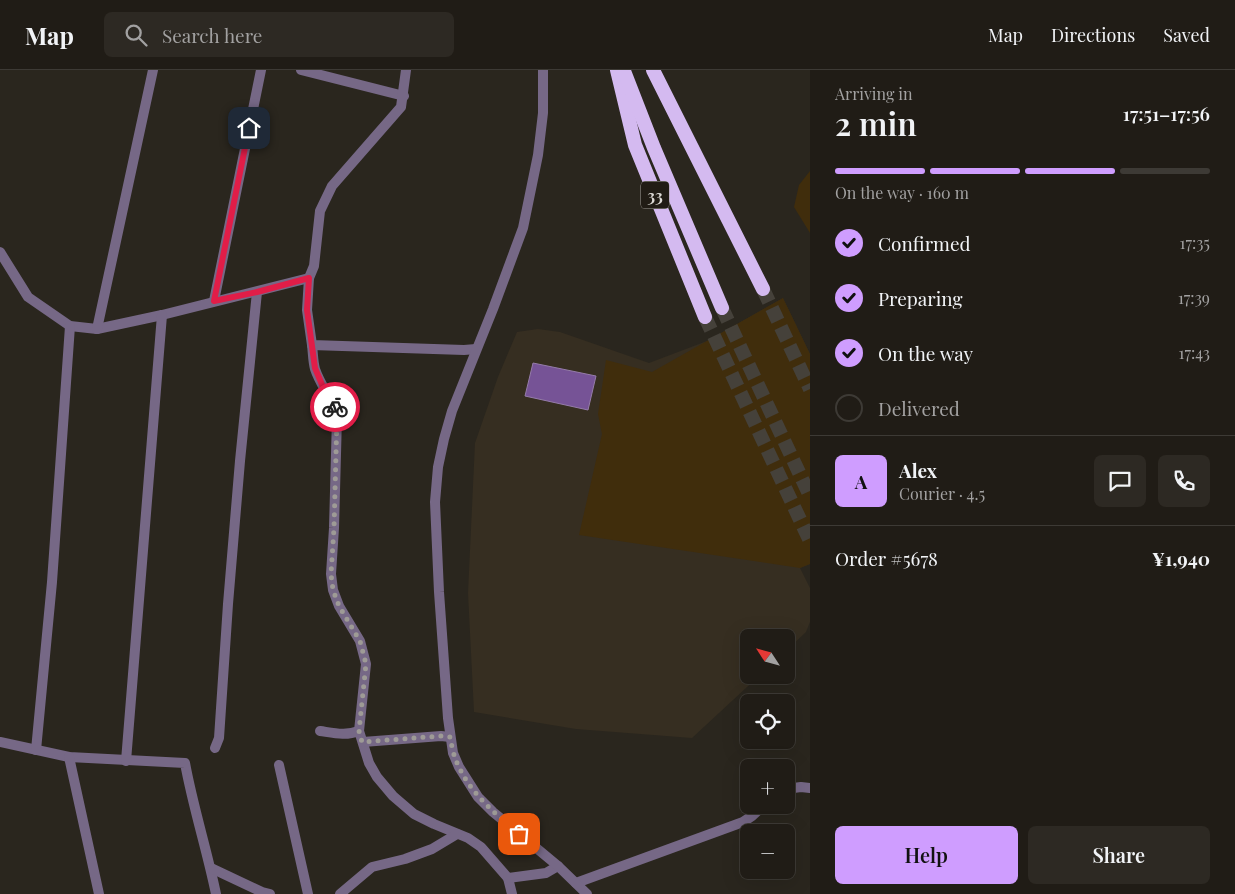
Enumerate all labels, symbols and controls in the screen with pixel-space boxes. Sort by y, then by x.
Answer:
search box [104,12,454,57]
text: Map [25,19,74,51]
icon: search [122,21,150,49]
text: Search here [162,22,262,48]
text: Map [988,23,1023,47]
text: Directions [1051,23,1135,47]
text: Saved [1163,23,1210,47]
text: Arriving in [835,83,913,104]
text: 17:51–17:56 [1123,100,1210,126]
text: 2 min [835,101,917,144]
pin [228,107,270,149]
icon: home [235,114,263,142]
road number: 33 [641,182,669,208]
text: On the way · 160 m [835,182,969,203]
icon: check [835,229,863,257]
text: Confirmed [878,230,971,256]
text: 17:35 [1179,232,1210,253]
icon: check [835,284,863,312]
text: Preparing [878,285,963,311]
text: 17:39 [1178,287,1210,308]
icon: check [835,339,863,367]
text: On the way [878,340,973,366]
text: 17:43 [1178,342,1210,363]
courier [310,382,360,432]
icon: bike [321,393,349,421]
text: Delivered [878,395,960,421]
button: chat [1094,455,1146,507]
button: phone [1158,455,1210,507]
text: Alex [899,457,937,483]
text: A [855,468,867,494]
text: Courier · 4.5 [899,483,985,504]
text: Order #5678 [835,545,938,571]
text: ¥1,940 [1152,545,1210,571]
north arrow [740,629,795,684]
map controls [740,629,795,879]
button: locate [740,694,795,749]
button: + [740,759,795,814]
pin [498,813,540,855]
icon: bag [505,820,533,848]
button: − [740,824,795,879]
button: Help [835,826,1018,884]
button: Share [1028,826,1210,884]

